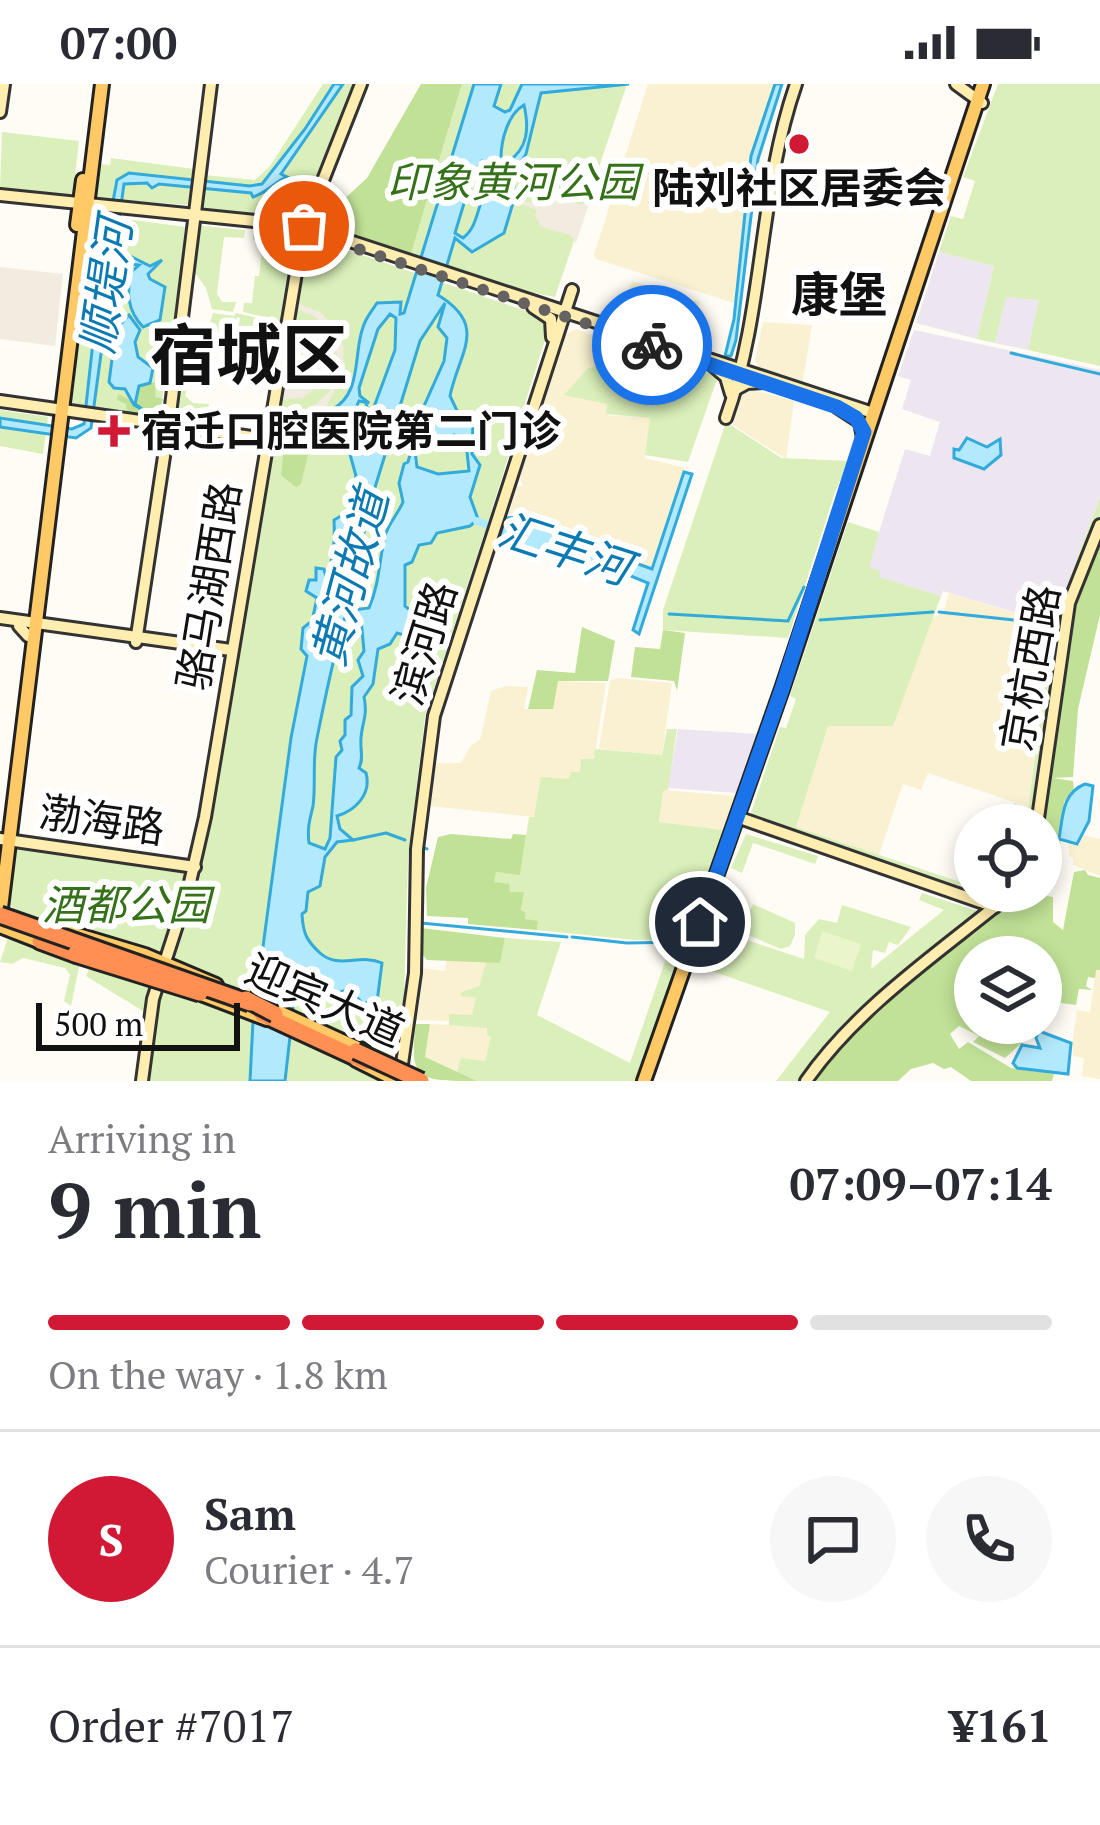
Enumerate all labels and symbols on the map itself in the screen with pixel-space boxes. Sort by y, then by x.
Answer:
marker: 陆刘社区居委会 [786,131,812,157]
park label: 印象黄河公园 [387,153,644,209]
place label: 陆刘社区居委会 [652,159,946,215]
pin [253,175,355,277]
water label: 顺堤河 [66,207,145,357]
district label: 康堡 [791,262,887,326]
courier [592,285,712,405]
district label: 宿城区 [150,310,348,398]
place label: 宿迁口腔医院第二门诊 [141,402,562,458]
marker: 宿迁口腔医院第二门诊 [98,415,130,447]
water label: 黄河故道 [297,477,403,672]
street label: 骆马湖西路 [164,478,252,694]
water label: 汇丰河 [492,499,646,600]
street label: 滨河路 [378,574,468,711]
street label: 京杭西路 [987,580,1071,755]
street label: 渤海路 [36,783,168,856]
pin [649,871,751,973]
park label: 酒都公园 [42,876,215,932]
street label: 迎宾大道 [237,939,414,1059]
scale bar [36,997,240,1050]

